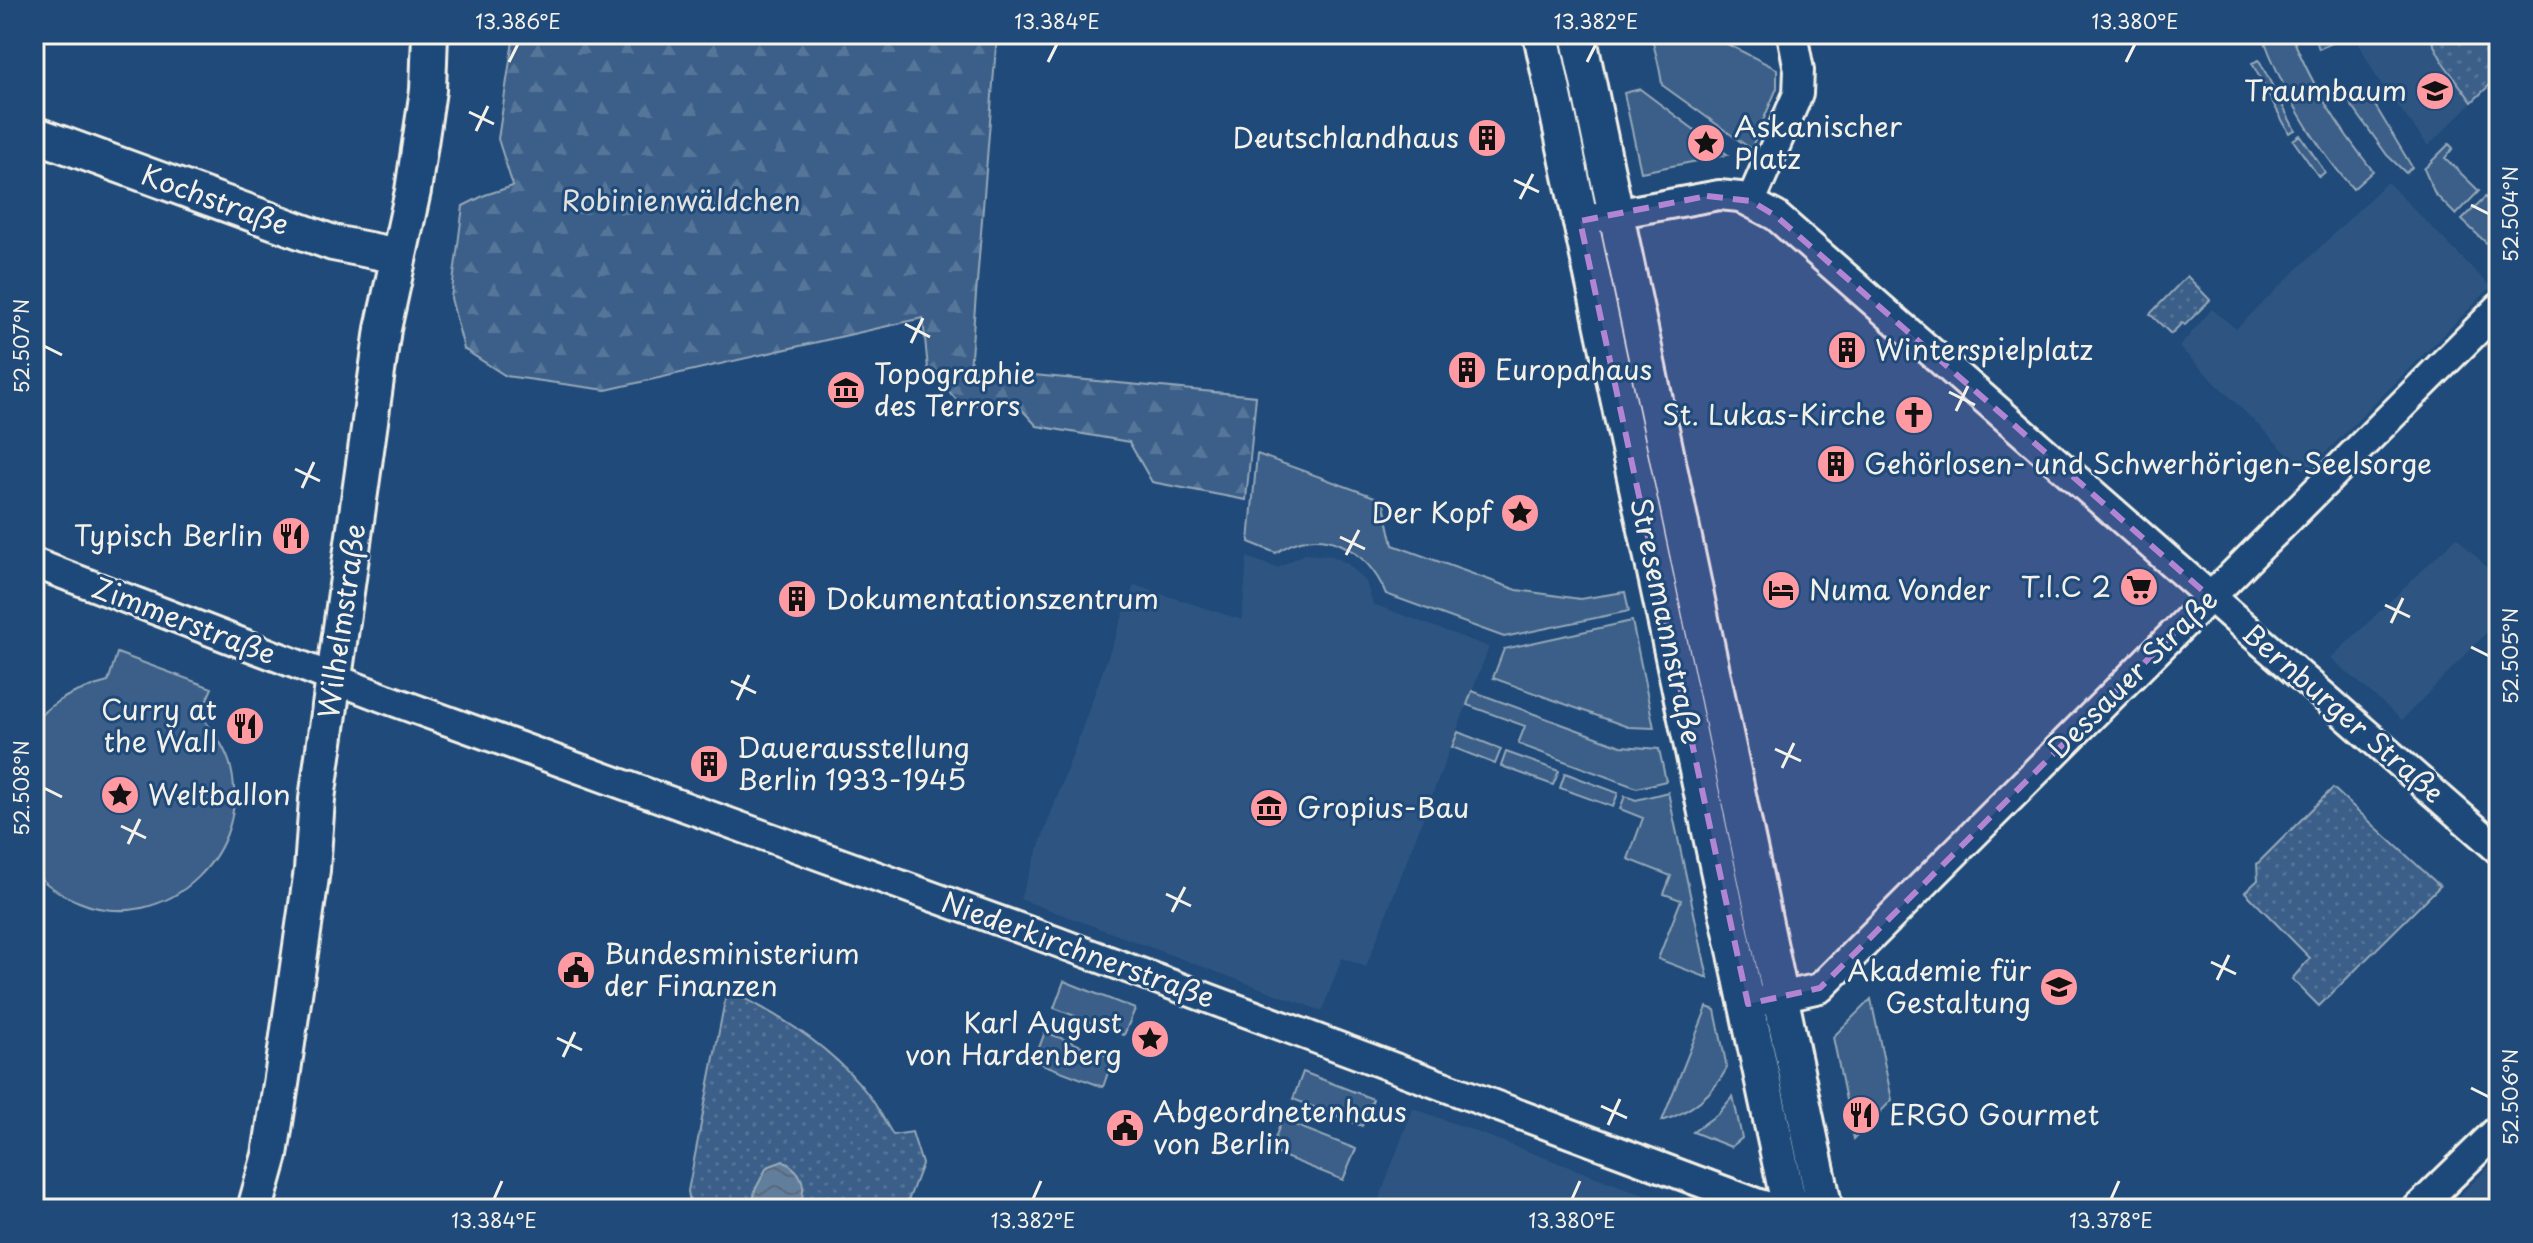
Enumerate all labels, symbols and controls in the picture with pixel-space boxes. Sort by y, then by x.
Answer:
text: 13.386°E [475,6,561,36]
text: 13.384°E [1014,6,1100,36]
text: 13.382°E [1554,6,1638,36]
text: 13.380°E [2091,6,2179,36]
place label: Traumbaum [2244,68,2407,111]
school or university icon: Traumbaum [2414,70,2456,112]
place label: Askanischer Platz [1734,104,1902,179]
place label: Deutschlandhaus [1232,115,1459,158]
building icon: Deutschlandhaus [1466,117,1508,159]
place icon: Askanischer Platz [1685,122,1727,164]
street label: Kochstraße [136,152,295,245]
text: 52.504°N [2495,166,2525,262]
park label: Robinienwäldchen [561,178,801,221]
text: 52.507°N [6,299,36,393]
place label: Winterspielplatz [1875,327,2093,370]
building icon: Winterspielplatz [1826,329,1868,371]
place label: Europahaus [1495,347,1652,390]
building icon: Europahaus [1446,349,1488,391]
place label: Topographie des Terrors [874,351,1035,426]
museum icon: Topographie des Terrors [825,369,867,411]
place label: St. Lukas-Kirche [1662,392,1886,435]
church icon: St. Lukas-Kirche [1893,394,1935,436]
place label: Gehörlosen- und Schwerhörigen-Seelsorge [1864,441,2432,484]
building icon: Gehörlosen- und Schwerhörigen-Seelsorge [1815,443,1857,485]
place label: Der Kopf [1371,490,1494,533]
place icon: Der Kopf [1499,492,1541,534]
street label: Stresemannstraße [1620,494,1715,748]
place label: Typisch Berlin [74,513,263,556]
restaurant icon: Typisch Berlin [270,515,312,557]
street label: Wilhelmstraße [306,521,375,721]
place label: T.I.C 2 [2021,564,2111,607]
street label: Zimmerstraße [87,565,283,674]
supermarket icon: T.I.C 2 [2118,566,2160,608]
place label: Numa Vonder [1809,567,1991,610]
hotel icon: Numa Vonder [1760,569,1802,611]
place label: Dokumentationszentrum [825,576,1159,619]
building icon: Dokumentationszentrum [776,578,818,620]
street label: Dessauer Straße [2037,578,2227,768]
text: 52.505°N [2495,608,2525,704]
street label: Bernburger Straße [2233,612,2455,812]
place label: Curry at the Wall [101,687,217,762]
restaurant icon: Curry at the Wall [224,705,266,747]
place label: Dauerausstellung Berlin 1933-1945 [737,725,970,800]
text: 52.508°N [6,740,36,836]
building icon: Dauerausstellung Berlin 1933-1945 [688,743,730,785]
place label: Weltballon [148,772,291,815]
place icon: Weltballon [99,774,141,816]
place label: Gropius-Bau [1297,785,1469,828]
museum icon: Gropius-Bau [1248,787,1290,829]
street label: Niederkirchnerstraße [936,879,1221,1018]
place label: Bundesministerium der Finanzen [604,931,860,1006]
place label: Akademie für Gestaltung [1847,948,2031,1023]
public building icon: Bundesministerium der Finanzen [555,949,597,991]
school or university icon: Akademie für Gestaltung [2038,966,2080,1008]
place label: Karl August von Hardenberg [905,1000,1122,1075]
place icon: Karl August von Hardenberg [1129,1018,1171,1060]
text: 52.506°N [2495,1049,2525,1145]
place label: Abgeordnetenhaus von Berlin [1153,1089,1407,1164]
place label: ERGO Gourmet [1889,1092,2099,1135]
restaurant icon: ERGO Gourmet [1840,1094,1882,1136]
public building icon: Abgeordnetenhaus von Berlin [1104,1107,1146,1149]
text: 13.384°E [451,1205,537,1235]
text: 13.382°E [991,1205,1075,1235]
text: 13.380°E [1528,1205,1616,1235]
text: 13.378°E [2069,1205,2153,1235]

